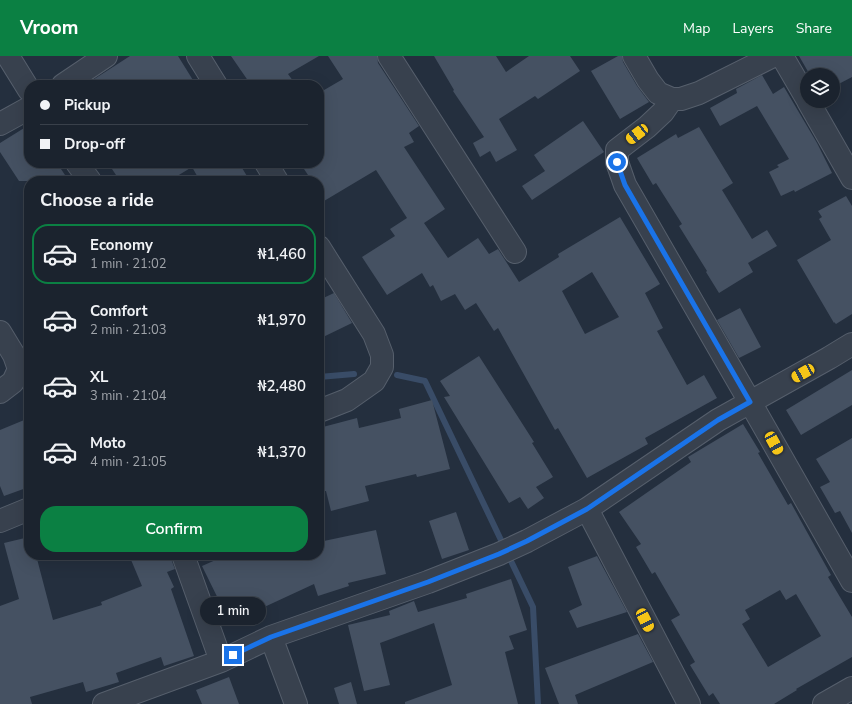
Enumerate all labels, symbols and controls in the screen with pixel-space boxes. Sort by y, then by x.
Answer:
text: Vroom [20,15,78,41]
text: Map [683,19,710,38]
text: Layers [732,19,774,38]
text: Share [796,19,832,38]
map controls [800,68,840,108]
button: layers [800,68,840,108]
text: Pickup [64,95,110,115]
car [624,122,650,146]
text: Drop-off [64,134,125,154]
route start [608,153,626,171]
text: Choose a ride [40,188,154,212]
text: Economy [90,235,153,255]
icon: car [42,236,78,272]
text: ₦1,460 [257,244,306,264]
text: 1 min · 21:02 [90,255,166,273]
text: Comfort [90,301,147,321]
icon: car [42,302,78,338]
text: ₦1,970 [257,310,306,330]
text: 2 min · 21:03 [90,321,166,339]
car [790,362,816,384]
text: XL [90,367,109,387]
icon: car [42,368,78,404]
text: ₦2,480 [257,376,306,396]
text: 3 min · 21:04 [90,387,166,405]
car [763,430,785,456]
text: Moto [90,433,126,453]
icon: car [42,434,78,470]
text: ₦1,370 [257,442,306,462]
text: 4 min · 21:05 [90,453,166,471]
button: Confirm [40,506,308,552]
callout: 1 min [200,597,266,625]
text: 1 min [216,602,250,620]
car [634,607,656,633]
route end [224,646,242,664]

